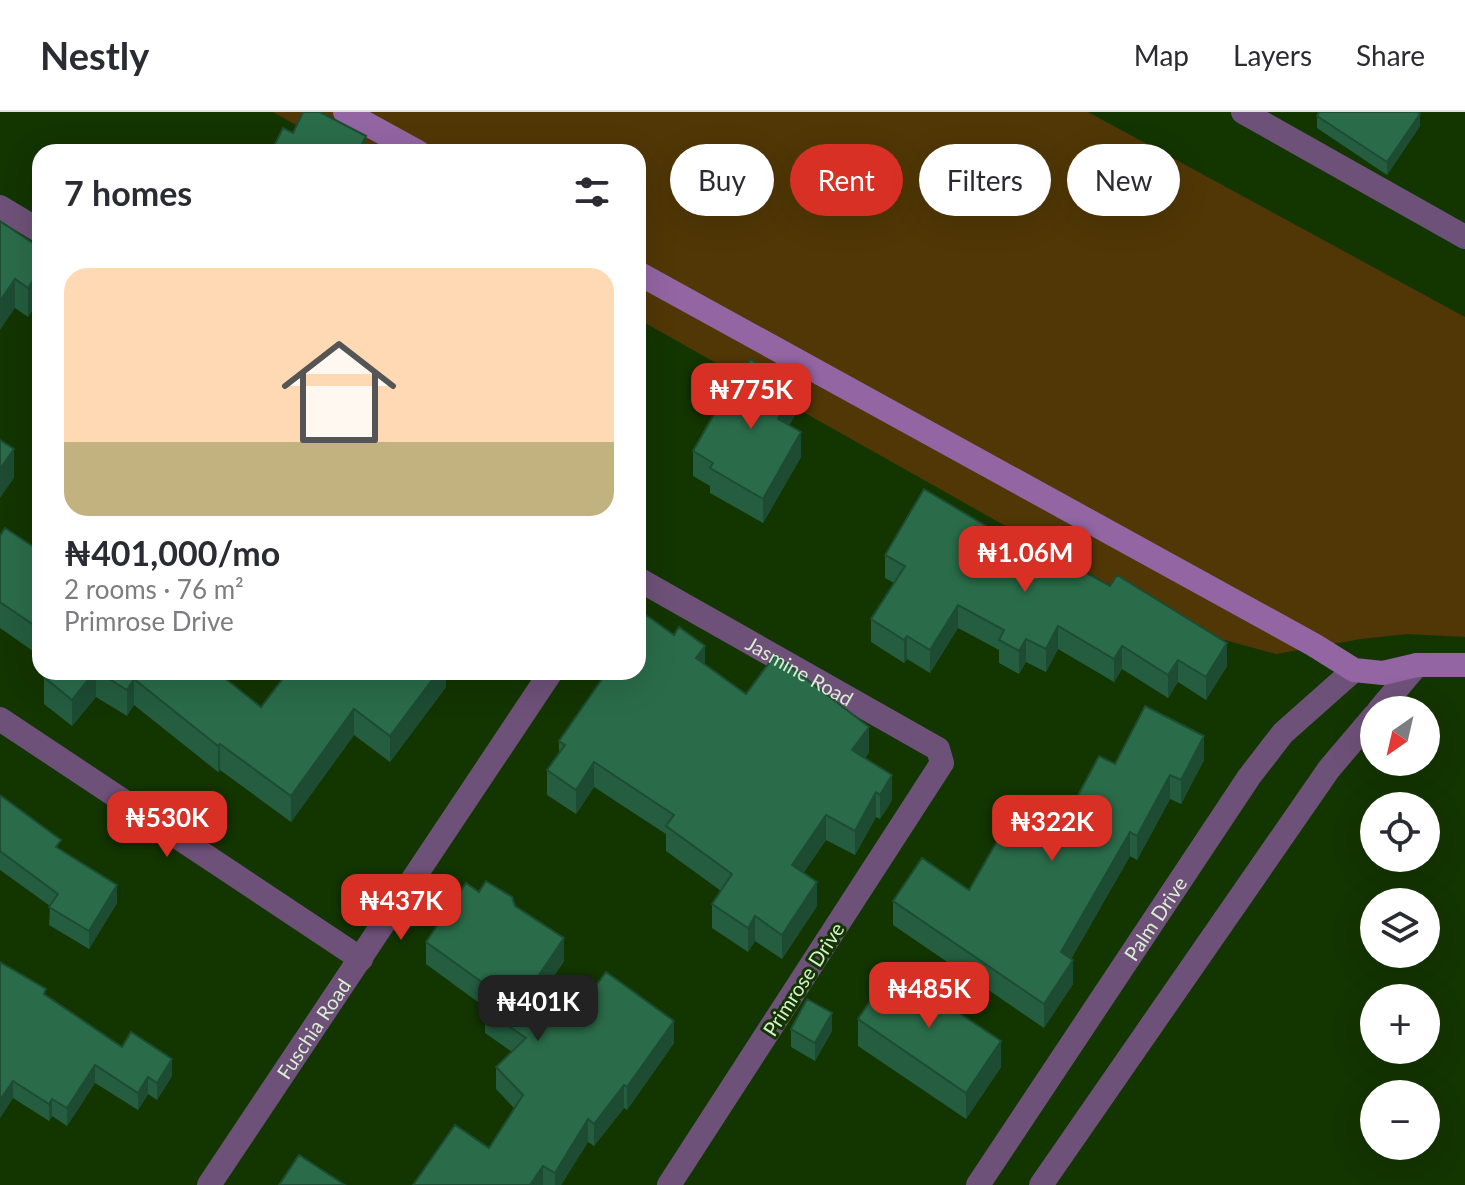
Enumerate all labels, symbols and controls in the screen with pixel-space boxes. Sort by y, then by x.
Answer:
text: Nestly [40,32,149,78]
text: Map [1134,38,1189,72]
text: Layers [1233,38,1312,72]
text: Share [1356,38,1425,72]
chip: Buy [670,144,774,216]
chip: Rent [790,144,903,216]
chip: Filters [919,144,1051,216]
chip: New [1067,144,1180,216]
icon: filters [570,170,614,214]
text: 7 homes [64,172,192,213]
icon: home [267,320,411,464]
pin: ₦775K [695,363,807,431]
text: ₦775K [709,373,793,405]
pin: ₦1.06M [960,526,1090,594]
text: ₦401,000/mo [64,532,280,573]
text: ₦1.06M [977,536,1073,568]
text: 2 rooms · 76 m² [64,573,244,605]
text: Primrose Drive [64,605,234,637]
street label: Jasmine Road [742,631,858,711]
north arrow [1360,696,1440,776]
map controls [1360,696,1440,1160]
pin: ₦530K [111,791,223,859]
button: locate [1360,792,1440,872]
pin: ₦322K [996,795,1108,863]
text: ₦530K [125,801,209,833]
text: ₦322K [1010,805,1094,837]
street label: Palm Drive [1119,872,1192,965]
pin: ₦437K [345,874,457,942]
text: ₦437K [359,884,443,916]
button: layers [1360,888,1440,968]
street label: Primrose Drive [757,918,849,1040]
pin: ₦485K [873,962,985,1030]
text: ₦485K [887,972,971,1004]
street label: Fuschia Road [271,974,355,1083]
pin: ₦401K [482,975,594,1043]
button: + [1360,984,1440,1064]
text: ₦401K [496,985,580,1017]
button: − [1360,1080,1440,1160]

